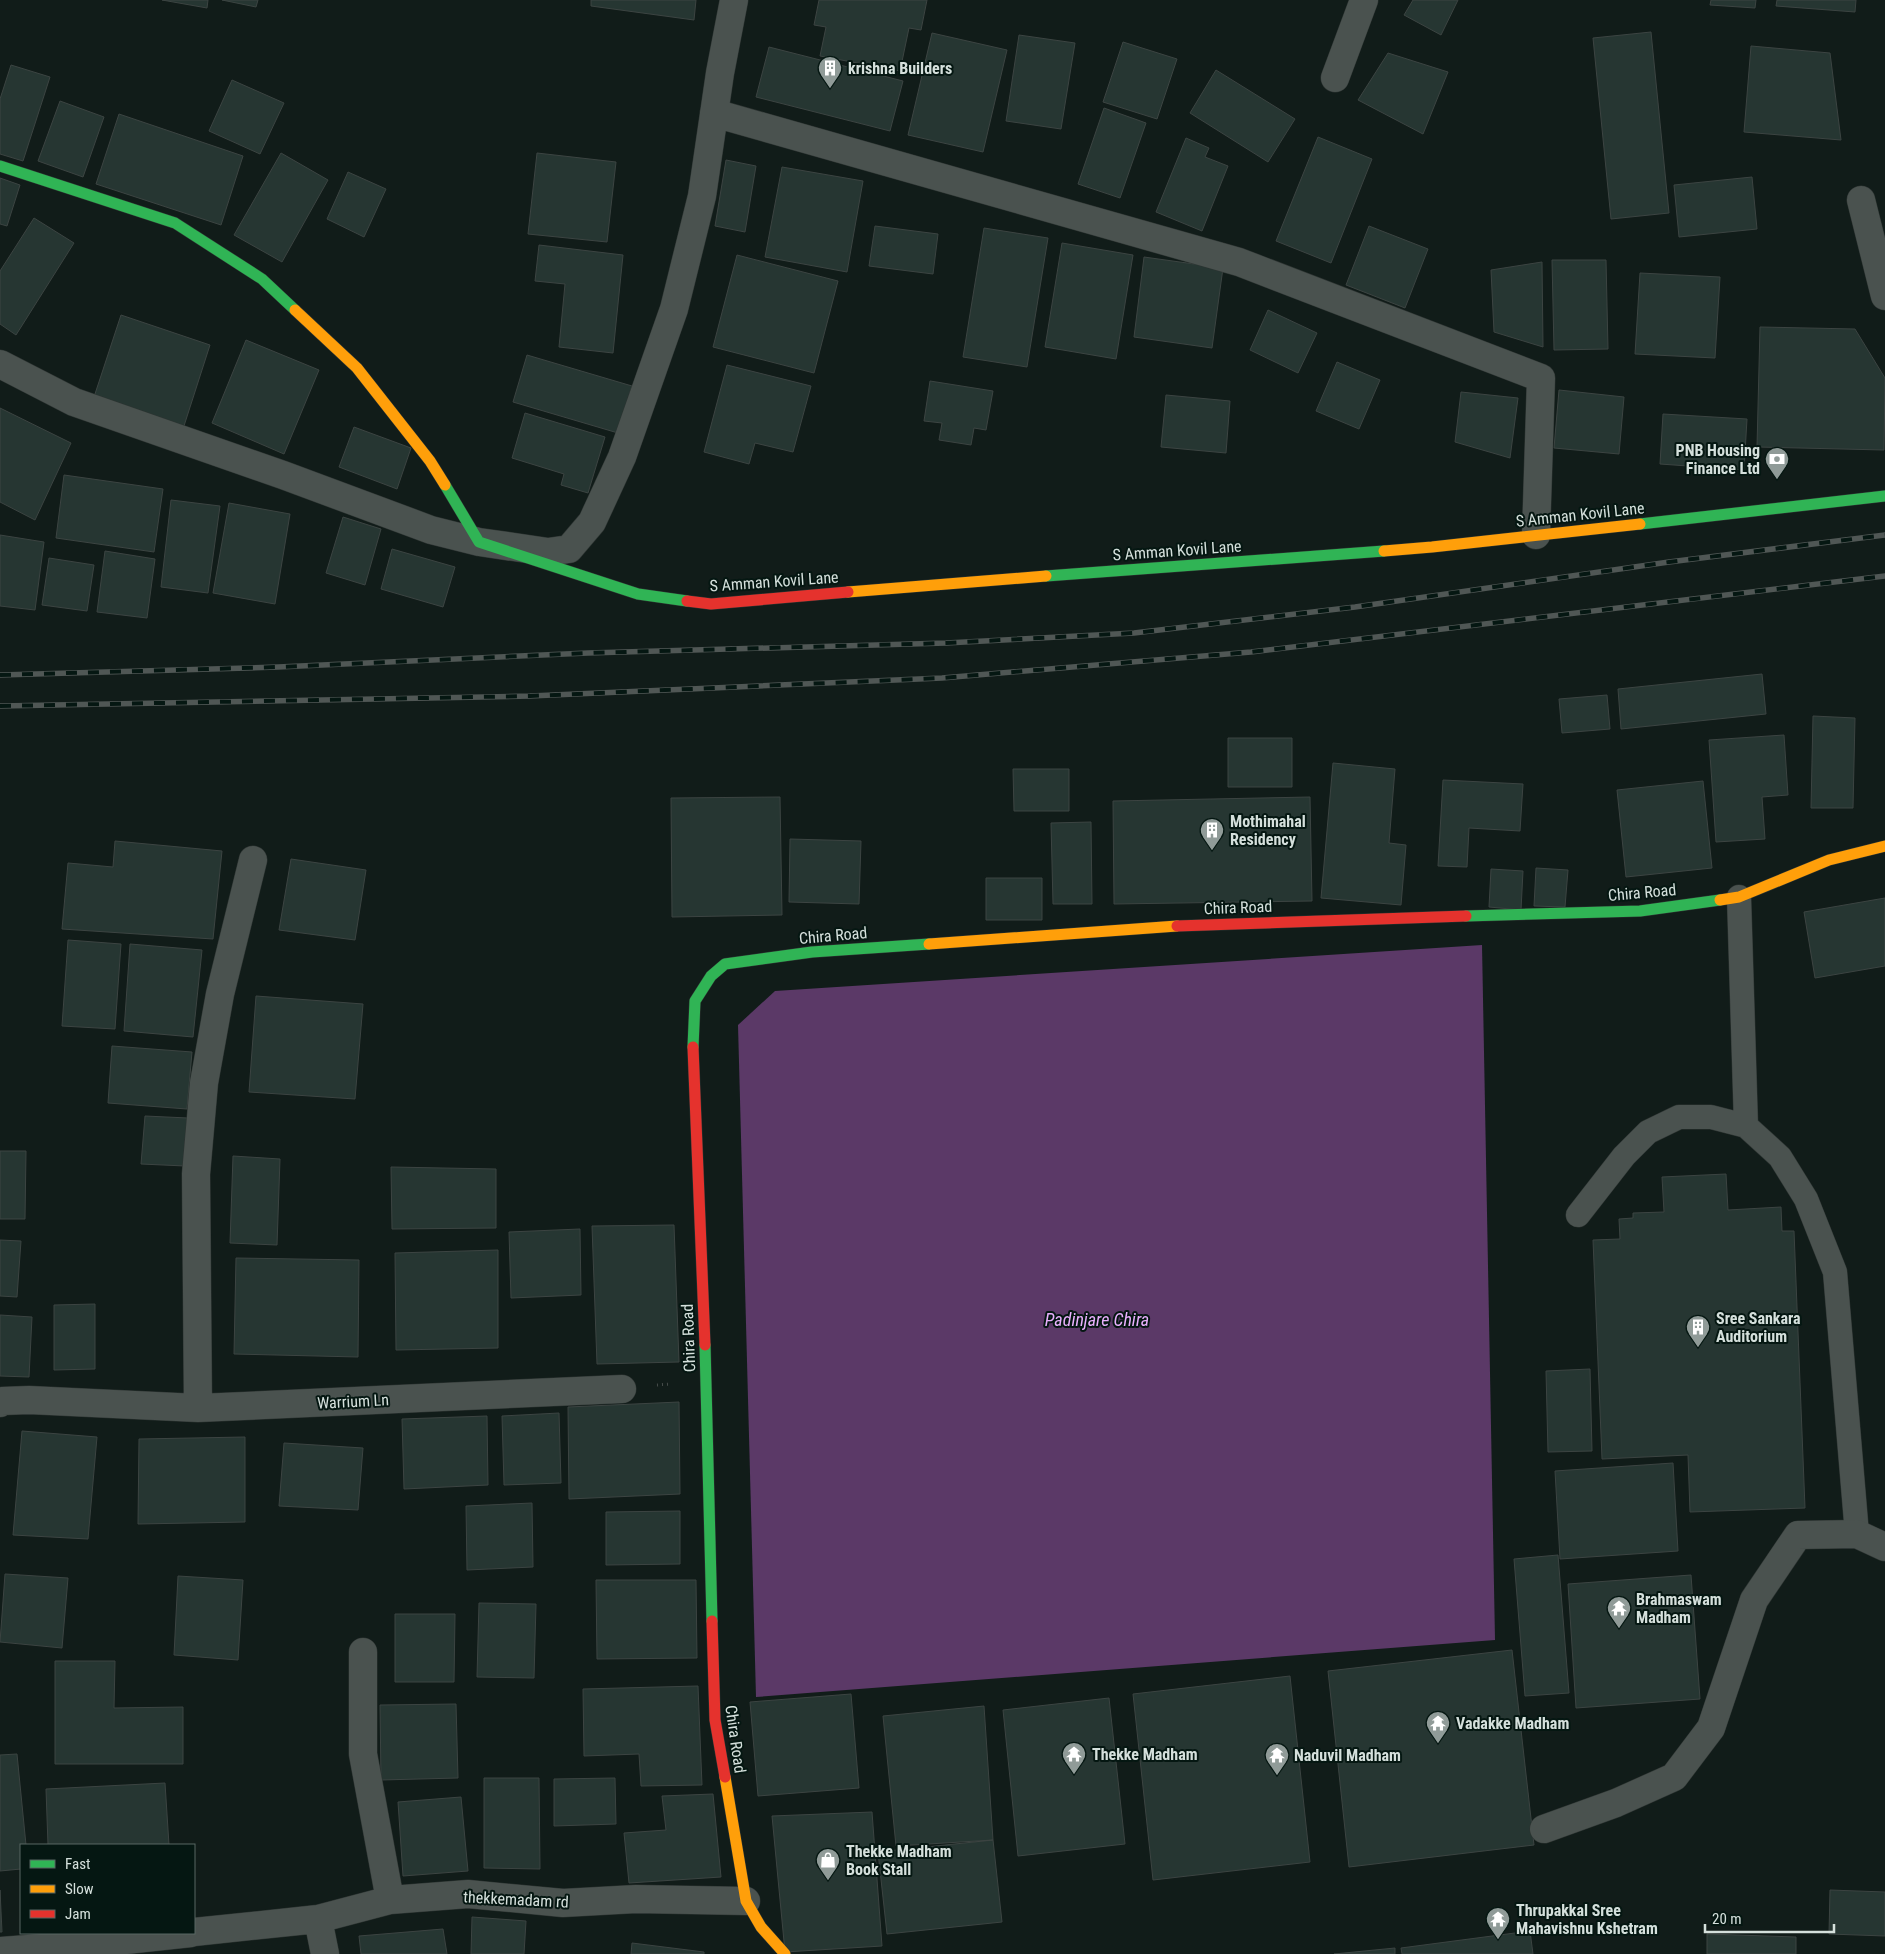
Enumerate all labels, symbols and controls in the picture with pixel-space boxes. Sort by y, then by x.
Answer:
building icon: krishna Builders [817,55,843,89]
place label: krishna Builders [848,59,952,78]
place label: PNB Housing Finance Ltd [1676,441,1760,478]
bank icon: PNB Housing Finance Ltd [1764,446,1790,480]
street label: S Amman Kovil Lane [1515,498,1645,531]
street label: S Amman Kovil Lane [1112,537,1242,564]
street label: S Amman Kovil Lane [709,568,839,595]
place label: Mothimahal Residency [1230,812,1306,849]
building icon: Mothimahal Residency [1199,817,1225,851]
street label: Chira Road [1607,880,1677,905]
street label: Chira Road [1203,897,1273,918]
street label: Chira Road [798,923,868,948]
street label: Chira Road [678,1303,699,1373]
water label: Padinjare Chira [1045,1309,1149,1330]
place label: Sree Sankara Auditorium [1716,1309,1801,1346]
building icon: Sree Sankara Auditorium [1685,1314,1711,1348]
street label: Warrium Ln [317,1390,389,1413]
place label: Brahmaswam Madham [1636,1590,1722,1627]
temple icon: Brahmaswam Madham [1606,1595,1632,1629]
street label: Chira Road [721,1704,750,1774]
temple icon: Vadakke Madham [1425,1710,1451,1744]
place label: Vadakke Madham [1456,1714,1569,1733]
temple icon: Thekke Madham [1061,1741,1087,1775]
temple icon: Naduvil Madham [1264,1742,1290,1776]
place label: Thekke Madham [1092,1745,1198,1764]
place label: Naduvil Madham [1294,1746,1401,1765]
place label: Thekke Madham Book Stall [846,1842,952,1879]
legend [20,1844,195,1934]
shop icon: Thekke Madham Book Stall [815,1847,841,1881]
text: Fast [65,1855,90,1873]
text: Slow [65,1880,94,1898]
street label: thekkemadam rd [463,1887,569,1912]
place label: Thrupakkal Sree Mahavishnu Kshetram [1516,1901,1658,1938]
scale bar [1705,1902,1834,1934]
text: Jam [65,1905,91,1923]
temple icon: Thrupakkal Sree Mahavishnu Kshetram [1485,1906,1511,1940]
text: 20 m [1712,1910,1742,1928]

